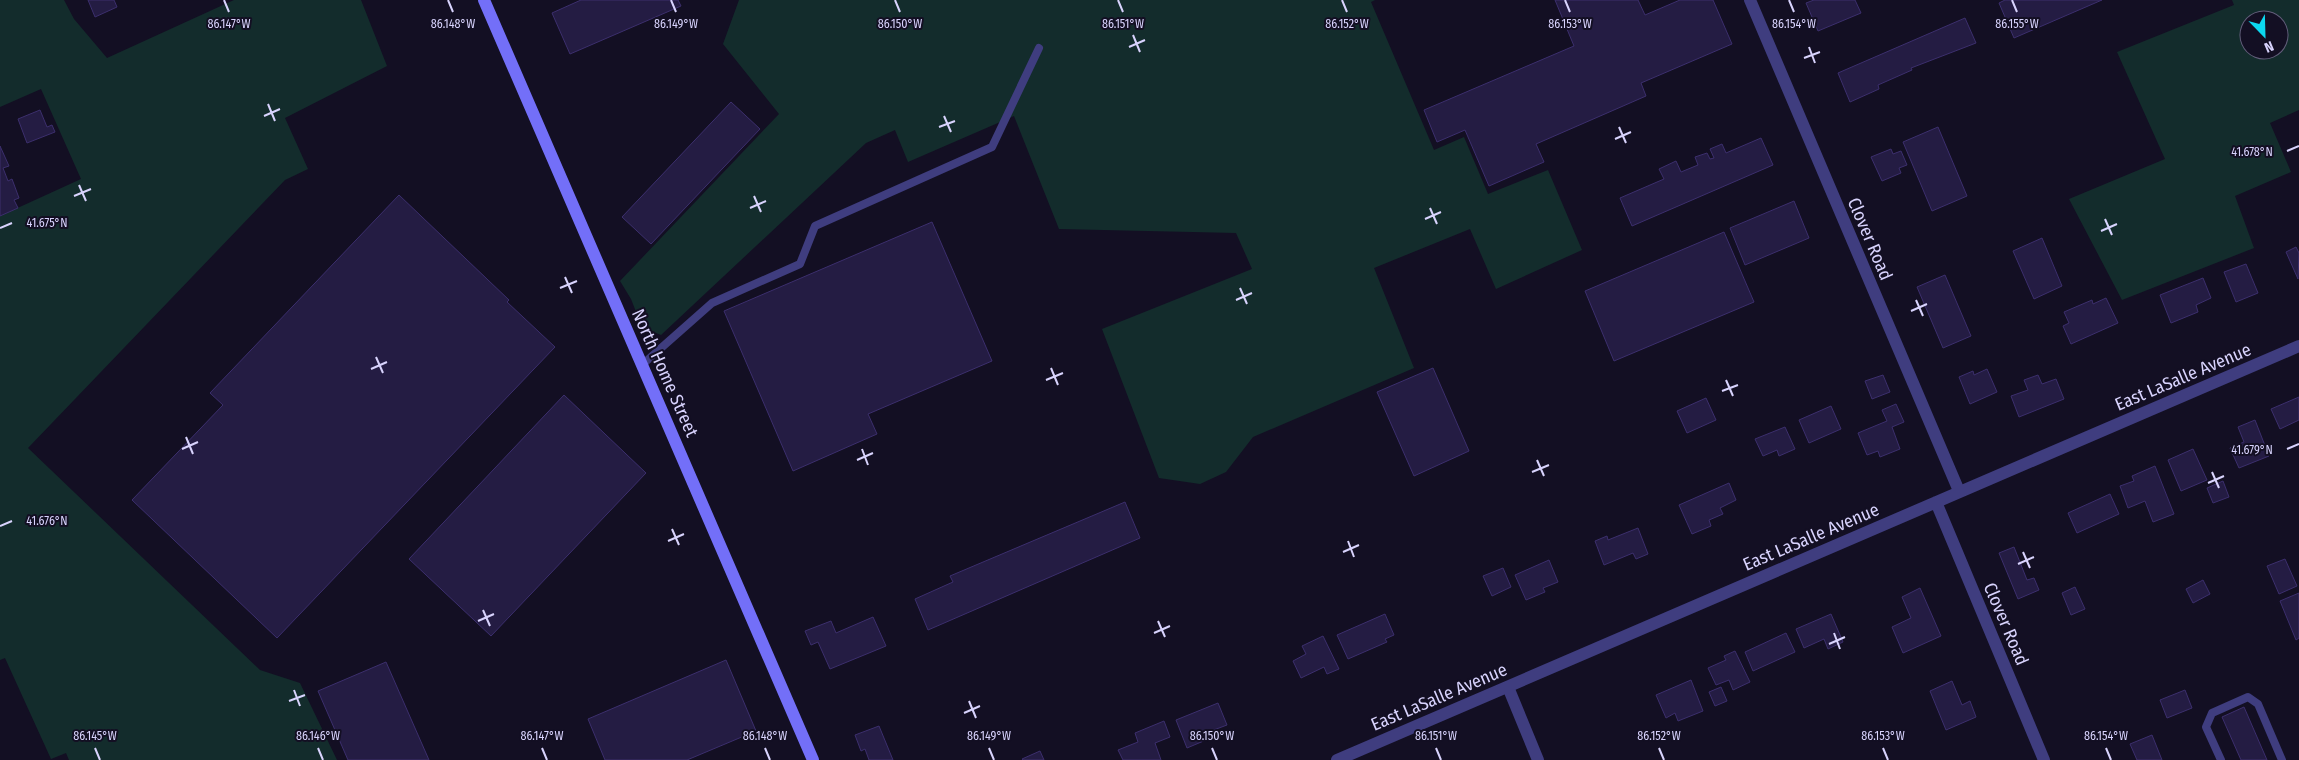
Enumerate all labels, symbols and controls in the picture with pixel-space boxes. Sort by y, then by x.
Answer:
north arrow [2239,10,2289,60]
text: 86.147°W [207,17,251,31]
text: 86.148°W [431,17,475,31]
text: 86.149°W [654,17,698,31]
text: 86.150°W [878,17,922,31]
text: 86.151°W [1102,17,1144,31]
text: 86.152°W [1325,17,1369,31]
text: 86.153°W [1548,17,1592,31]
text: 86.154°W [1772,17,1816,31]
text: 86.155°W [1995,17,2039,31]
text: N [2262,37,2276,56]
text: 41.678°N [2231,145,2273,159]
street label: Clover Road [1843,194,1897,284]
text: 41.675°N [27,216,67,230]
street label: North Home Street [627,306,703,441]
street label: East LaSalle Avenue [2112,338,2254,416]
text: 41.679°N [2231,443,2273,457]
street label: East LaSalle Avenue [1740,498,1882,576]
text: 41.676°N [26,514,68,528]
street label: Clover Road [1979,579,2033,669]
street label: East LaSalle Avenue [1368,658,1510,736]
text: 86.145°W [73,729,117,743]
text: 86.146°W [296,729,340,743]
text: 86.147°W [520,729,564,743]
text: 86.148°W [743,729,787,743]
text: 86.149°W [967,729,1011,743]
text: 86.150°W [1190,729,1234,743]
text: 86.151°W [1415,729,1457,743]
text: 86.152°W [1637,729,1681,743]
text: 86.153°W [1861,729,1905,743]
text: 86.154°W [2084,729,2128,743]

